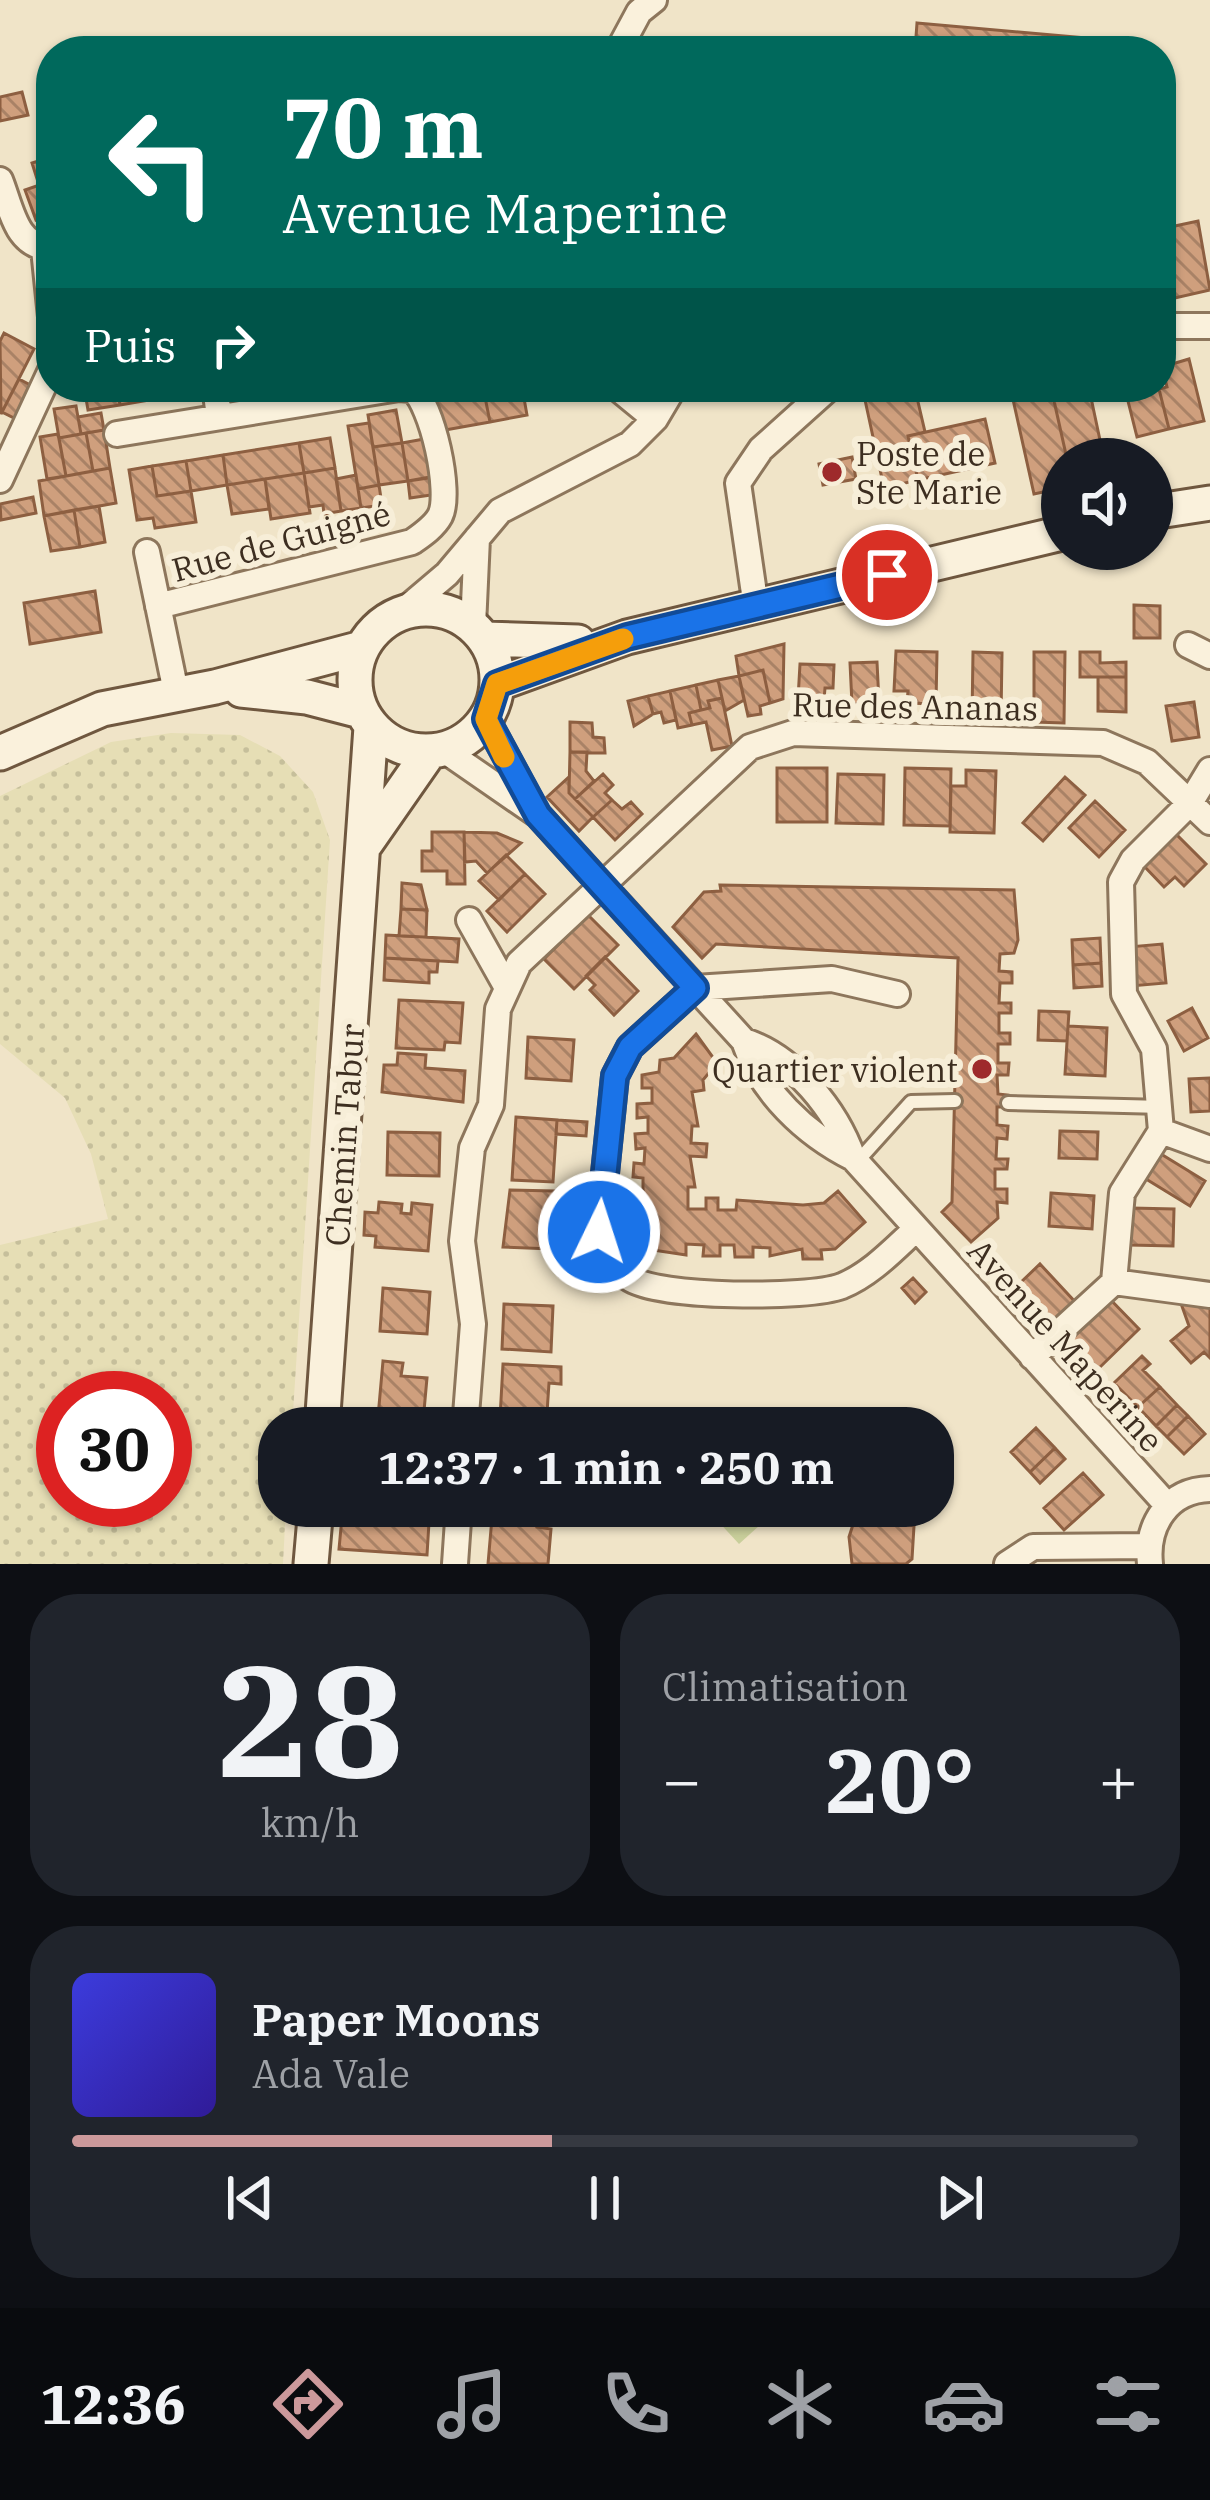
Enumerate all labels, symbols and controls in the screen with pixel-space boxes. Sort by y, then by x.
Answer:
text: 70 m [282,72,484,181]
icon: left [84,84,240,240]
text: Avenue Maperine [282,178,728,248]
icon: right [200,312,266,378]
text: Puis [84,316,176,374]
place label: Poste de Ste Marie [856,432,1002,513]
map controls [1041,438,1173,570]
button: sound [1041,438,1173,570]
marker: Poste de Ste Marie [819,459,845,485]
street label: Rue de Guigné [167,491,395,591]
pin [836,524,938,626]
icon: arrive [854,542,920,608]
street label: Rue des Ananas [792,682,1038,730]
street label: Chemin Tabur [315,1022,373,1248]
place label: Quartier violent [712,1048,958,1091]
marker: Quartier violent [969,1056,995,1082]
position arrow [536,1169,662,1295]
street label: Avenue Maperine [959,1229,1173,1461]
speed limit sign: 30 [36,1371,192,1527]
text: 12:37 · 1 min · 250 m [378,1438,834,1496]
text: 28 [216,1617,404,1820]
text: Climatisation [662,1661,908,1712]
text: 20° [825,1721,975,1838]
text: − [662,1736,702,1822]
text: + [1098,1736,1138,1822]
text: km/h [261,1797,359,1848]
text: Paper Moons [252,1990,540,2048]
text: Ada Vale [252,2048,410,2099]
icon: previous [217,2165,283,2231]
icon: pause [572,2165,638,2231]
icon: next [927,2165,993,2231]
icon: directions [266,2362,350,2446]
icon: music [430,2362,514,2446]
icon: phone [594,2362,678,2446]
icon: climate [758,2362,842,2446]
icon: car [922,2362,1006,2446]
icon: filters [1086,2362,1170,2446]
text: 12:36 [40,2369,186,2439]

